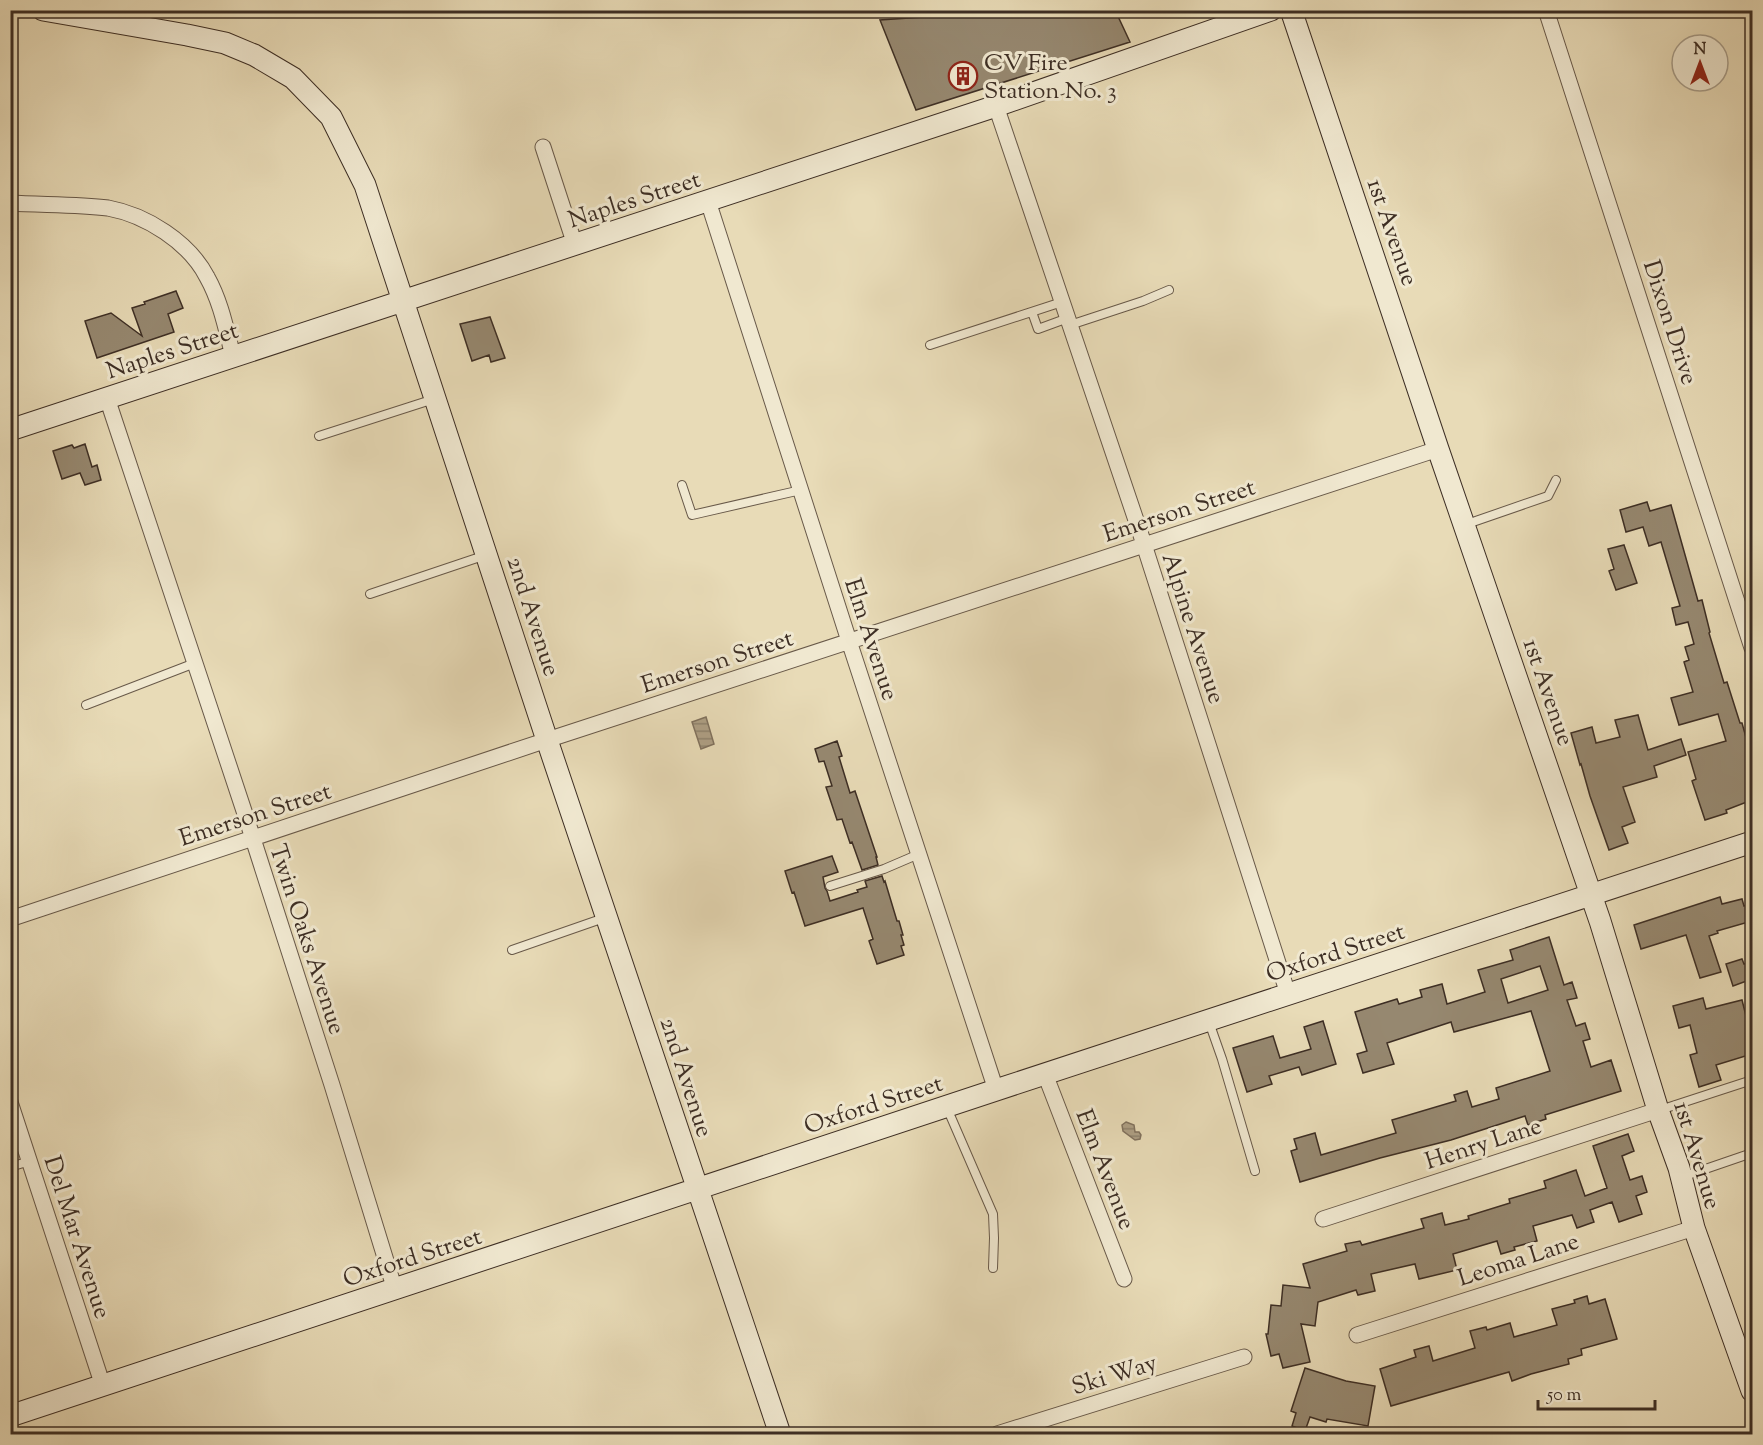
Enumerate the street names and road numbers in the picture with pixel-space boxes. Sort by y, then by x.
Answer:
street label: Naples Street [564,164,705,238]
street label: 1st Avenue [1357,175,1425,291]
street label: Dixon Drive [1633,256,1705,389]
street label: Naples Street [102,315,243,389]
street label: Emerson Street [1099,471,1260,553]
street label: Alpine Avenue [1152,549,1232,708]
street label: 2nd Avenue [497,552,567,681]
street label: Elm Avenue [834,574,906,705]
street label: Emerson Street [637,622,798,704]
street label: 1st Avenue [1513,635,1581,751]
street label: Emerson Street [175,775,336,857]
street label: Twin Oaks Avenue [259,840,353,1039]
street label: Oxford Street [1262,915,1409,992]
street label: 2nd Avenue [650,1013,720,1142]
street label: Oxford Street [800,1067,947,1144]
street label: 1st Avenue [1664,1097,1729,1214]
street label: Elm Avenue [1066,1105,1143,1235]
street label: Henry Lane [1421,1110,1546,1180]
street label: Del Mar Avenue [34,1152,118,1323]
street label: Oxford Street [339,1220,486,1297]
street label: Leoma Lane [1454,1225,1584,1296]
street label: Ski Way [1068,1347,1161,1405]

